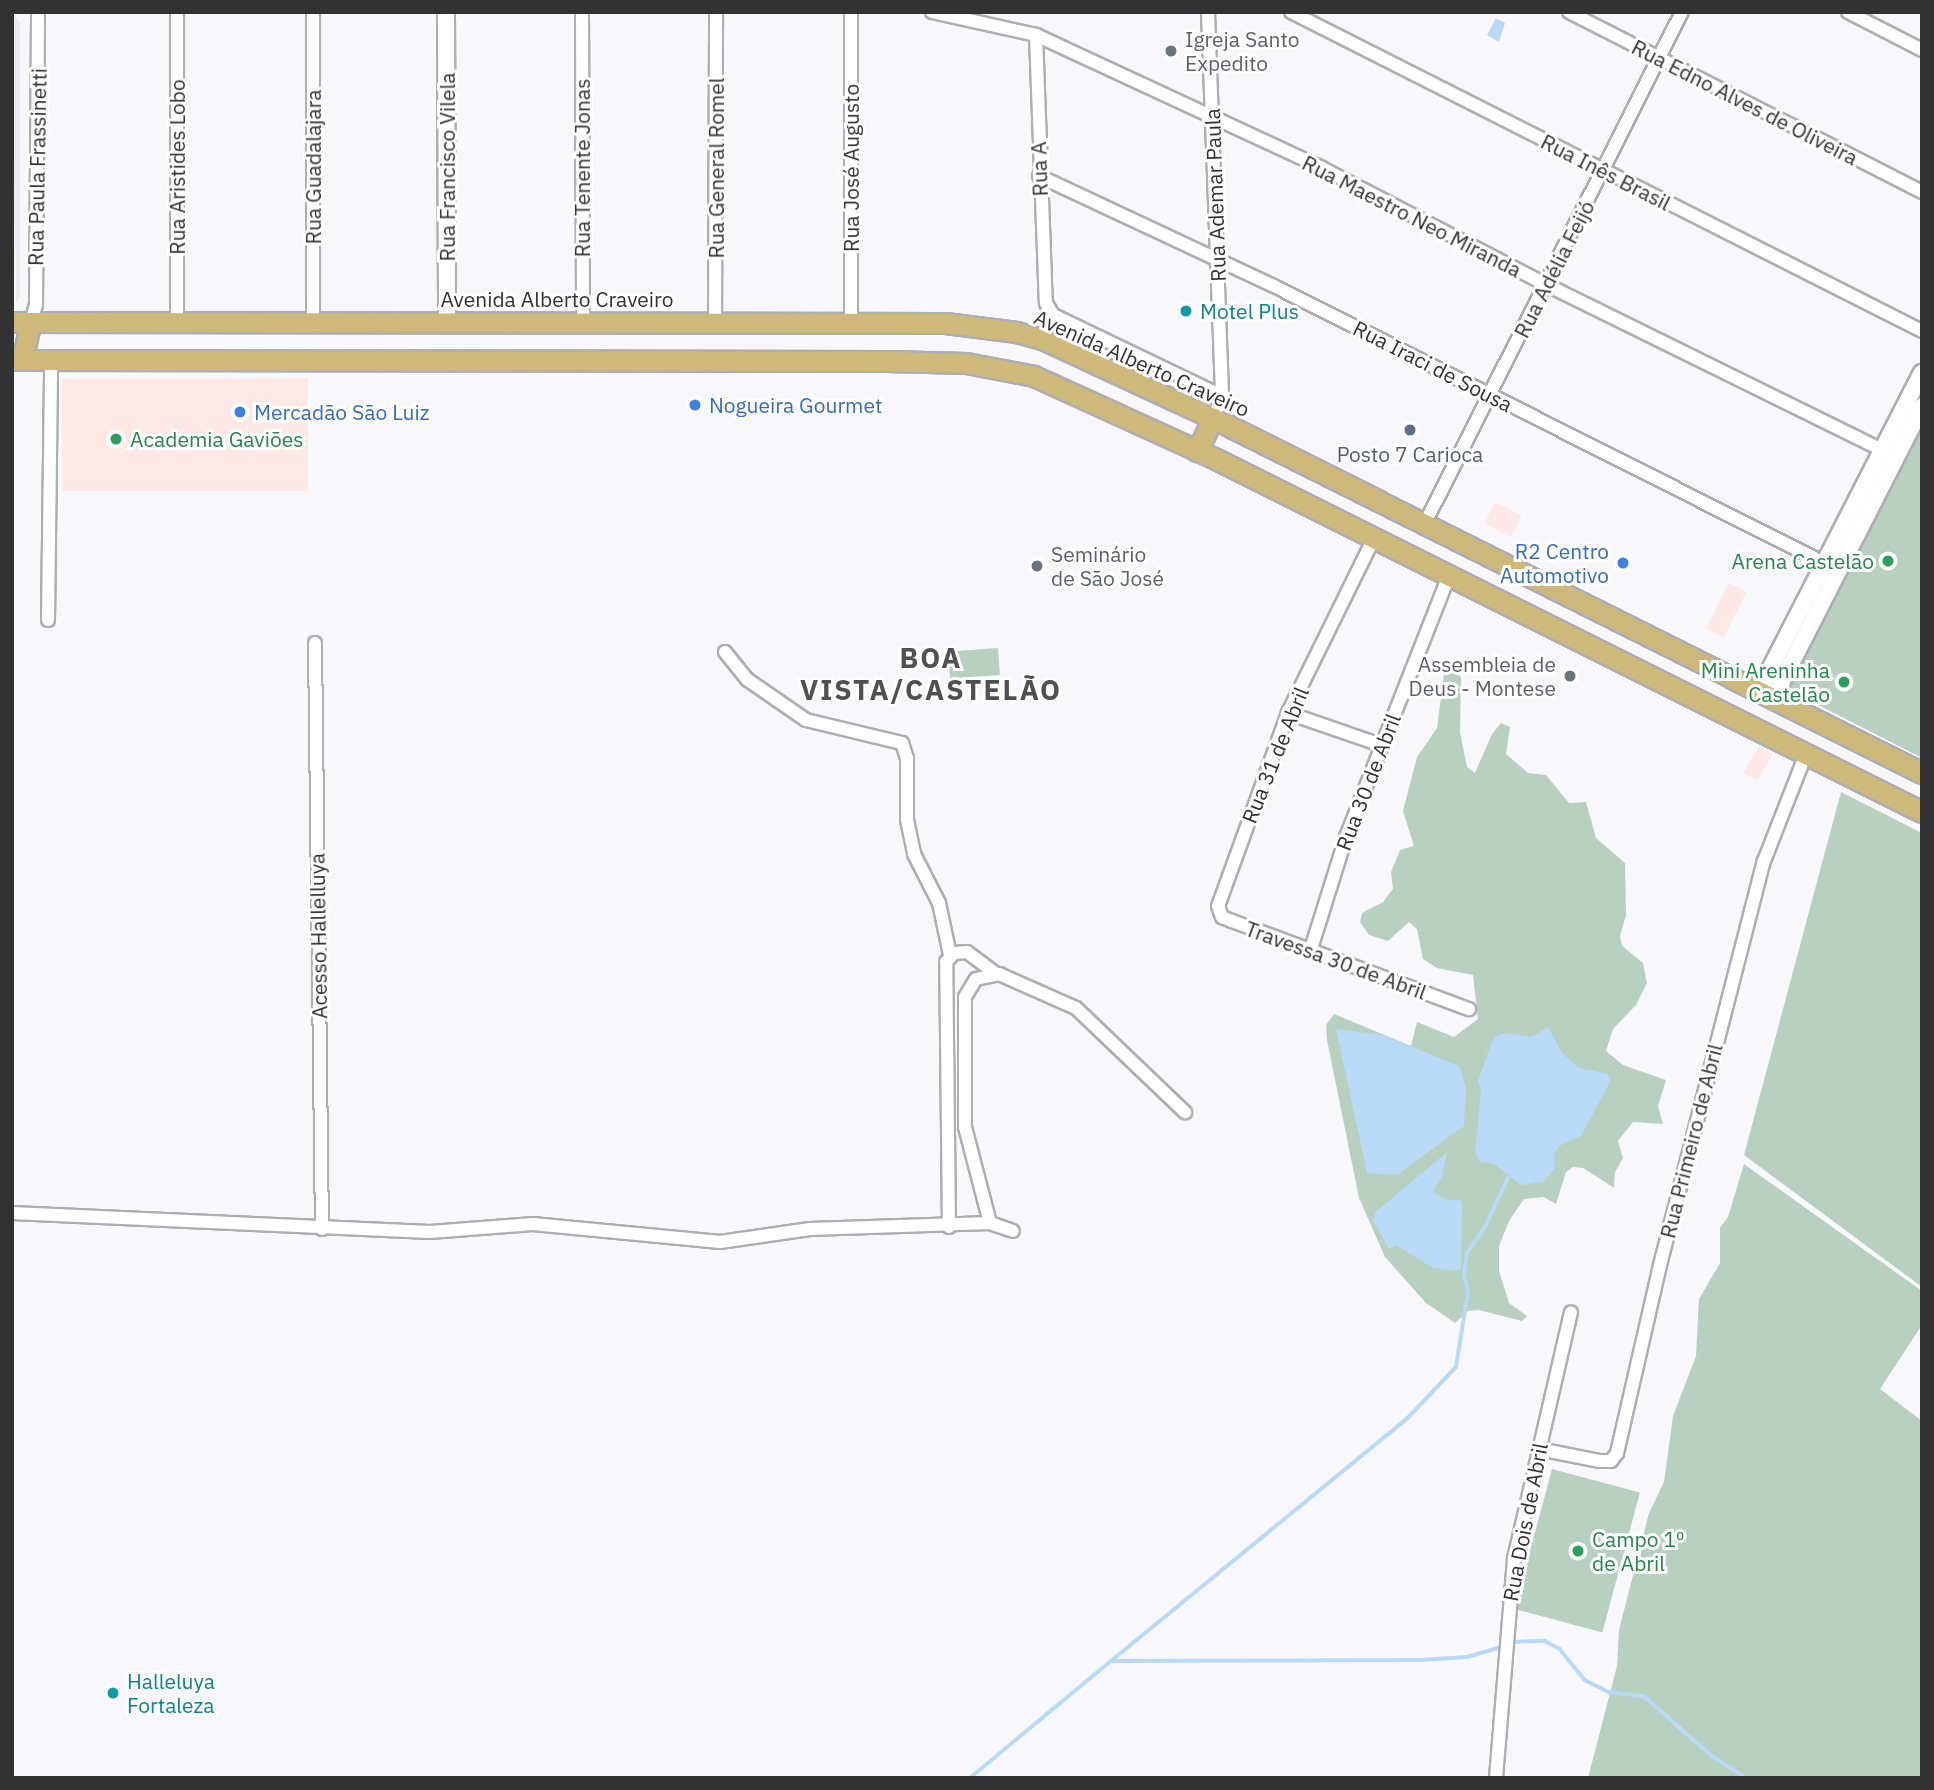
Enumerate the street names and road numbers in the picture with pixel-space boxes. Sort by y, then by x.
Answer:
street label: Rua Edno Alves de Oliveira [1628,34,1862,170]
street label: Rua Paula Frassinetti [23,68,51,266]
street label: Rua Francisco Vilela [434,72,460,262]
street label: Rua General Romel [703,77,729,259]
street label: Rua Aristides Lobo [164,79,190,255]
street label: Rua Tenente Jonas [569,79,595,257]
street label: Rua José Augusto [838,84,864,252]
street label: Rua Guadalajara [300,90,326,244]
street label: Rua Ademar Paula [1199,108,1231,282]
street label: Rua Inês Brasil [1537,128,1675,216]
street label: Rua A [1025,141,1053,197]
street label: Rua Maestro Neo Miranda [1298,150,1526,282]
street label: Rua Adélia Feijó [1509,196,1599,342]
street label: Avenida Alberto Craveiro [441,286,673,312]
street label: Avenida Alberto Craveiro [1030,304,1254,422]
street label: Rua Iraci de Sousa [1349,315,1517,417]
street label: Rua 31 de Abril [1236,683,1314,827]
street label: Rua 30 de Abril [1330,710,1406,854]
street label: Acesso Hallelluya [304,853,332,1019]
street label: Travessa 30 de Abril [1242,915,1430,1005]
street label: Rua Primeiro de Abril [1655,1041,1727,1241]
street label: Rua Dois de Abril [1497,1441,1553,1603]

